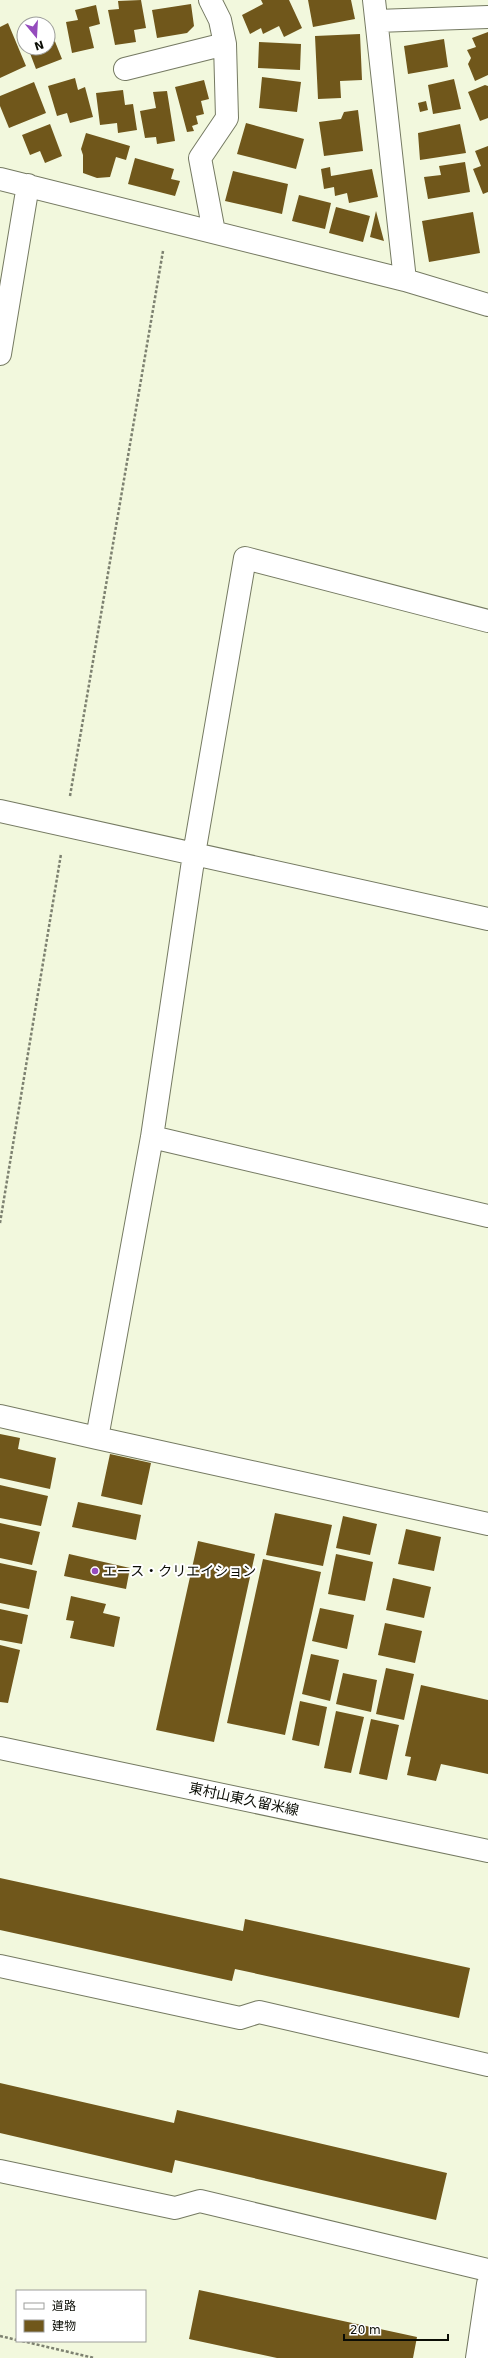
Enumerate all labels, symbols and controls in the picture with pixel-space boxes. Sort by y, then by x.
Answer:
north arrow [16,16,56,56]
text: N [33,37,45,53]
place label: エース・クリエイション [103,1563,256,1579]
marker: エース・クリエイション [90,1566,100,1576]
street label: 東村山東久留米線 [188,1780,300,1818]
legend [16,2290,146,2342]
text: 道路 [52,2299,76,2313]
scale bar [344,2316,448,2342]
text: 建物 [52,2319,76,2333]
text: 20 m [350,2323,381,2337]

